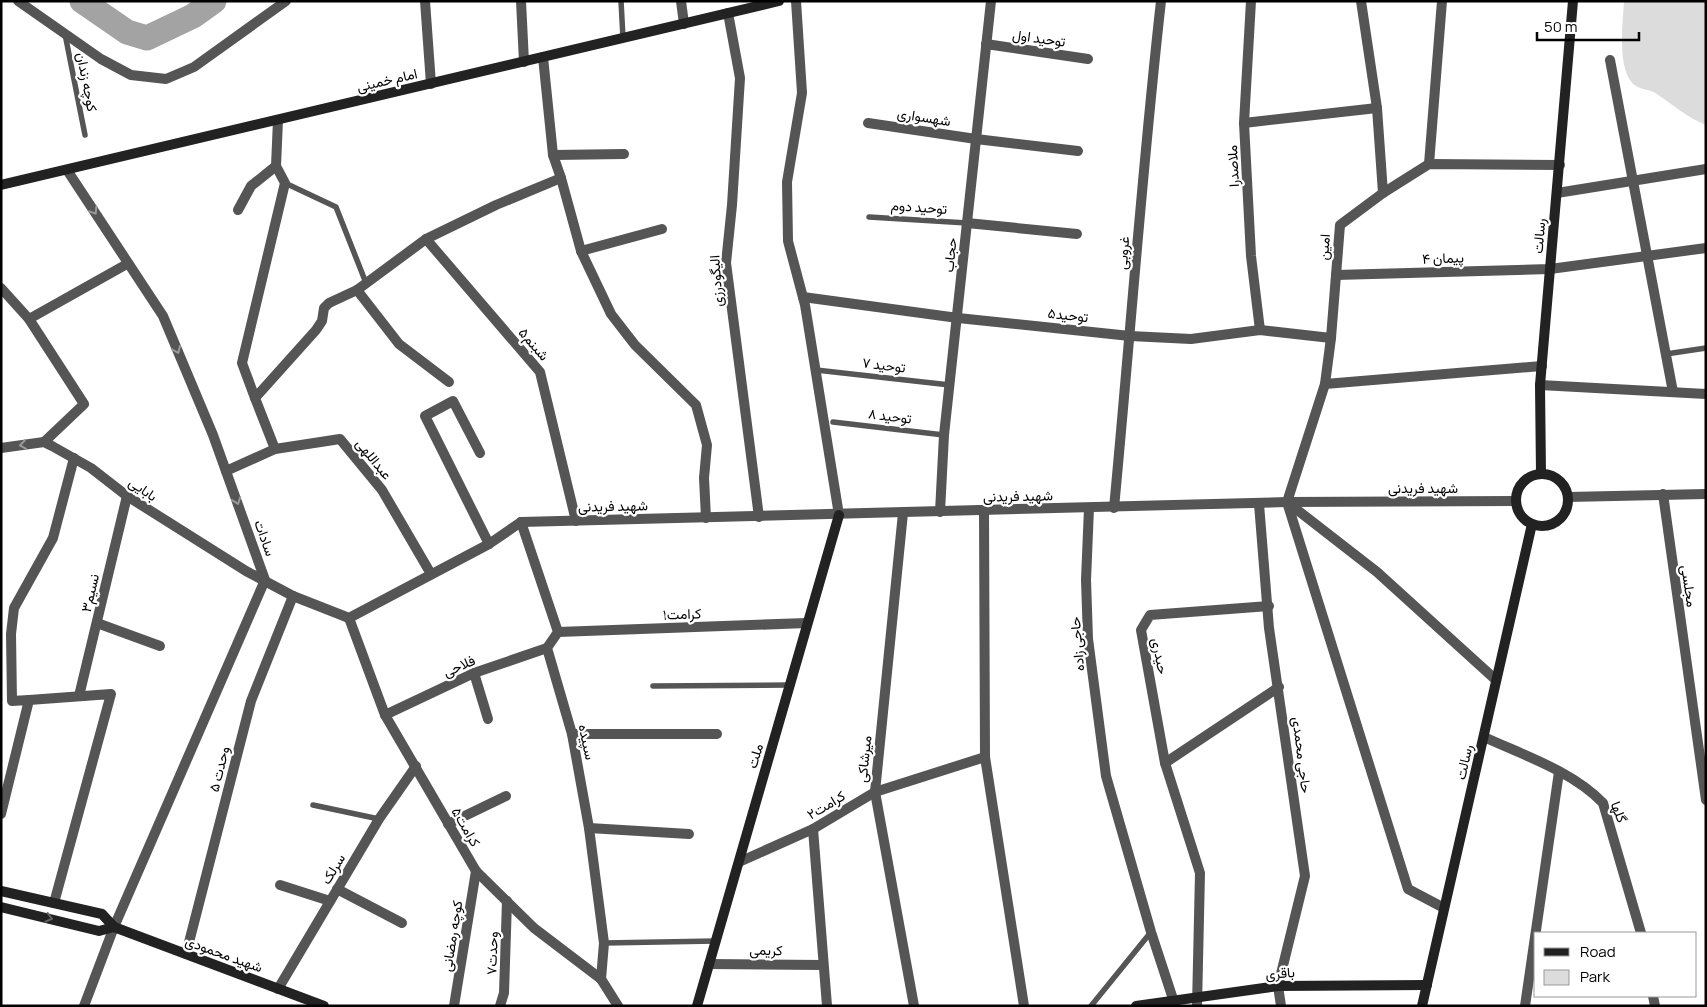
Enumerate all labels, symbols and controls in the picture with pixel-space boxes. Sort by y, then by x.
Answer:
scale bar [1537,10,1640,42]
text: 50 m [1544,16,1578,37]
street label: توحید اول [1011,24,1067,52]
street label: کوچه زندان [71,51,103,113]
street label: امام خمینی [355,63,419,96]
street label: شهسواری [896,103,952,130]
street label: ملاصدرا [1222,144,1243,188]
street label: توحید دوم [890,195,948,218]
one-way arrow [87,206,97,215]
street label: رسالت [1527,217,1550,254]
street label: امین [1313,233,1334,261]
street label: غروبی [1112,236,1133,270]
street label: حجاب [938,237,961,273]
street label: پیمان ۴ [1422,247,1464,269]
street label: الیگودرزی [704,255,727,307]
street label: توحید۵ [1047,303,1089,326]
street label: شبنم۵ [515,323,554,364]
one-way arrow [171,345,181,354]
street label: توحید ۷ [861,352,907,377]
street label: توحید ۸ [867,403,913,428]
street label: عبداللهی [352,434,397,483]
one-way arrow [18,439,26,450]
street label: بابایی [125,472,161,505]
street label: شهید فریدنی [1388,478,1458,497]
street label: شهید فریدنی [983,485,1053,506]
street label: شهید فریدنی [578,495,648,516]
one-way arrow [231,496,241,505]
street label: سادات [250,517,281,558]
street label: مجلسی [1677,564,1702,608]
street label: نسیم۳ [76,572,103,614]
street label: کرامت۱ [662,603,702,624]
street label: حاجی زاده [1065,616,1088,672]
street label: حیدری [1148,636,1173,676]
street label: فلاحی [440,650,478,681]
street label: حاجی محمدی [1288,716,1317,794]
street label: سپیده [574,722,600,762]
street label: میرشاکی [852,734,875,783]
street label: ملت [742,741,767,770]
street label: رسالت [1450,742,1477,781]
street label: وحدت ۵ [204,744,233,794]
street label: کرامت۲ [803,786,849,823]
street label: گلها [1607,798,1632,825]
street label: کرامت۵ [448,804,485,850]
street label: سرلک [316,850,349,888]
street label: کوچه رمضانی [437,899,467,973]
one-way arrow [44,912,53,923]
street label: شهید محمودی [183,931,266,976]
street label: ۷وحدت [481,931,502,975]
legend [1534,932,1697,997]
street label: کریمی [749,940,783,959]
text: Road [1580,941,1616,962]
street label: باقری [1265,962,1295,983]
text: Park [1580,966,1610,987]

